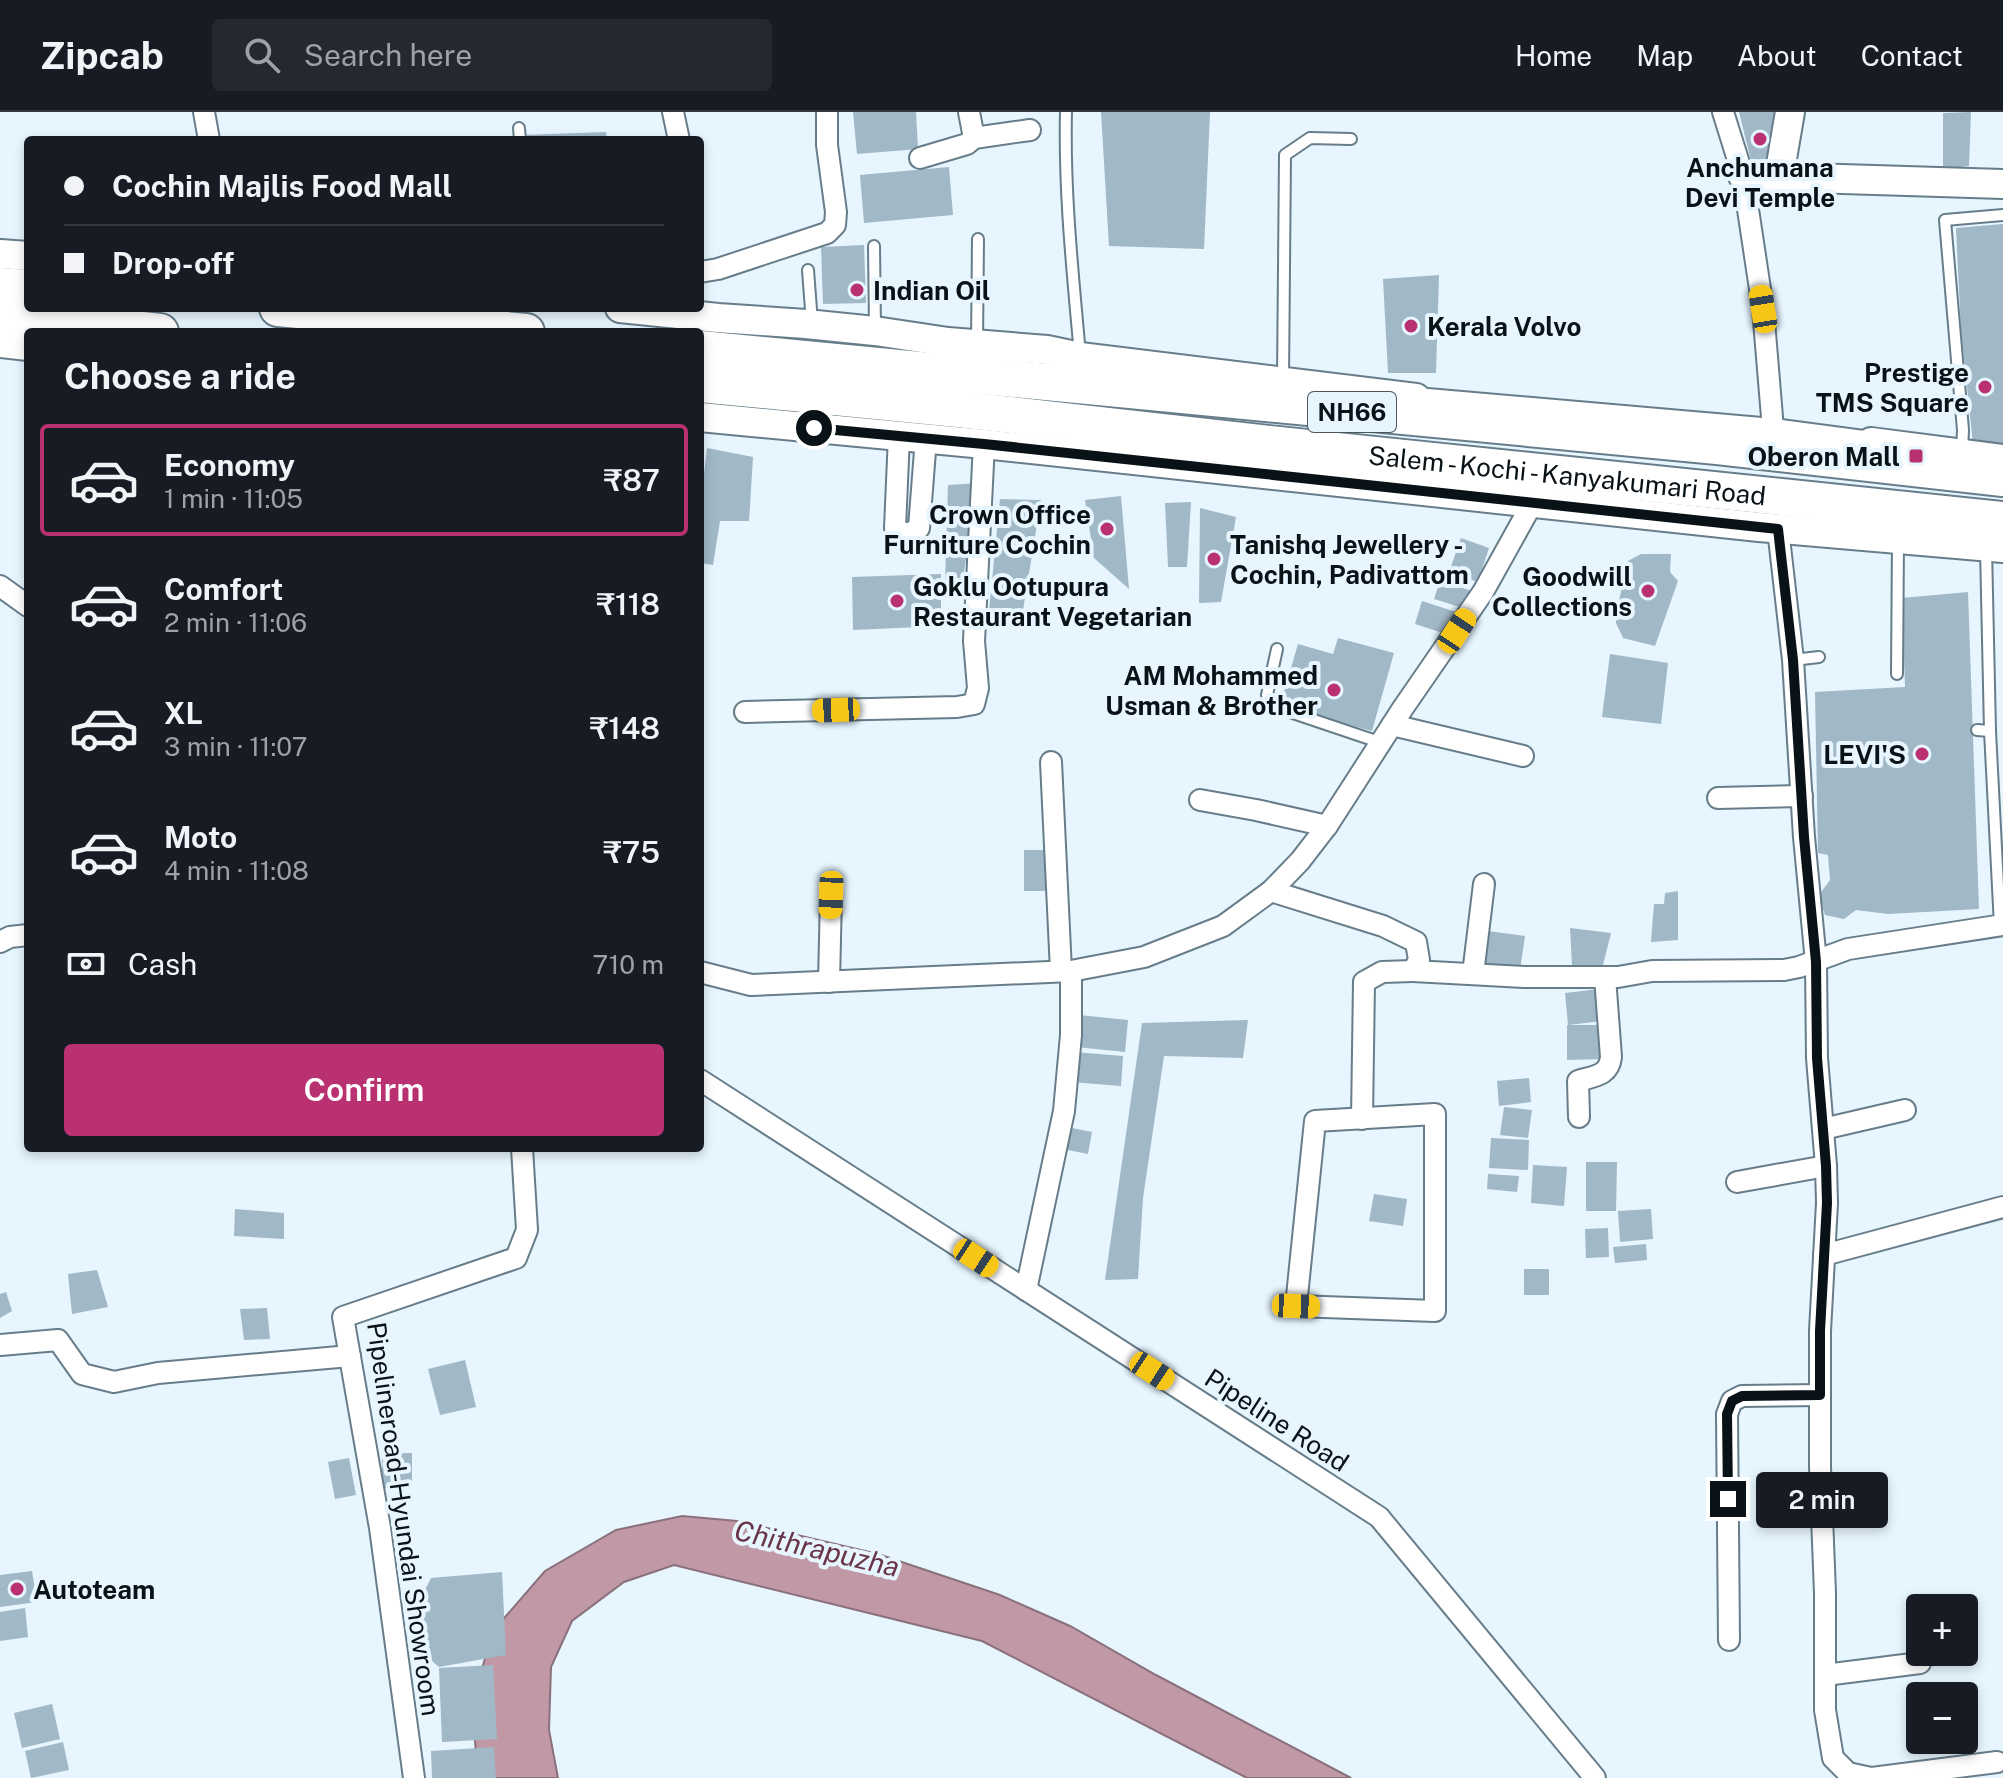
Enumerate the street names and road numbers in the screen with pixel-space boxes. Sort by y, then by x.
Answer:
road number: NH66 [1308,392,1396,432]
street label: Salem - Kochi - Kanyakumari Road [1367,439,1767,511]
street label: Pipelineroad-Hyundai Showroom [361,1320,447,1718]
street label: Pipeline Road [1199,1362,1355,1478]

